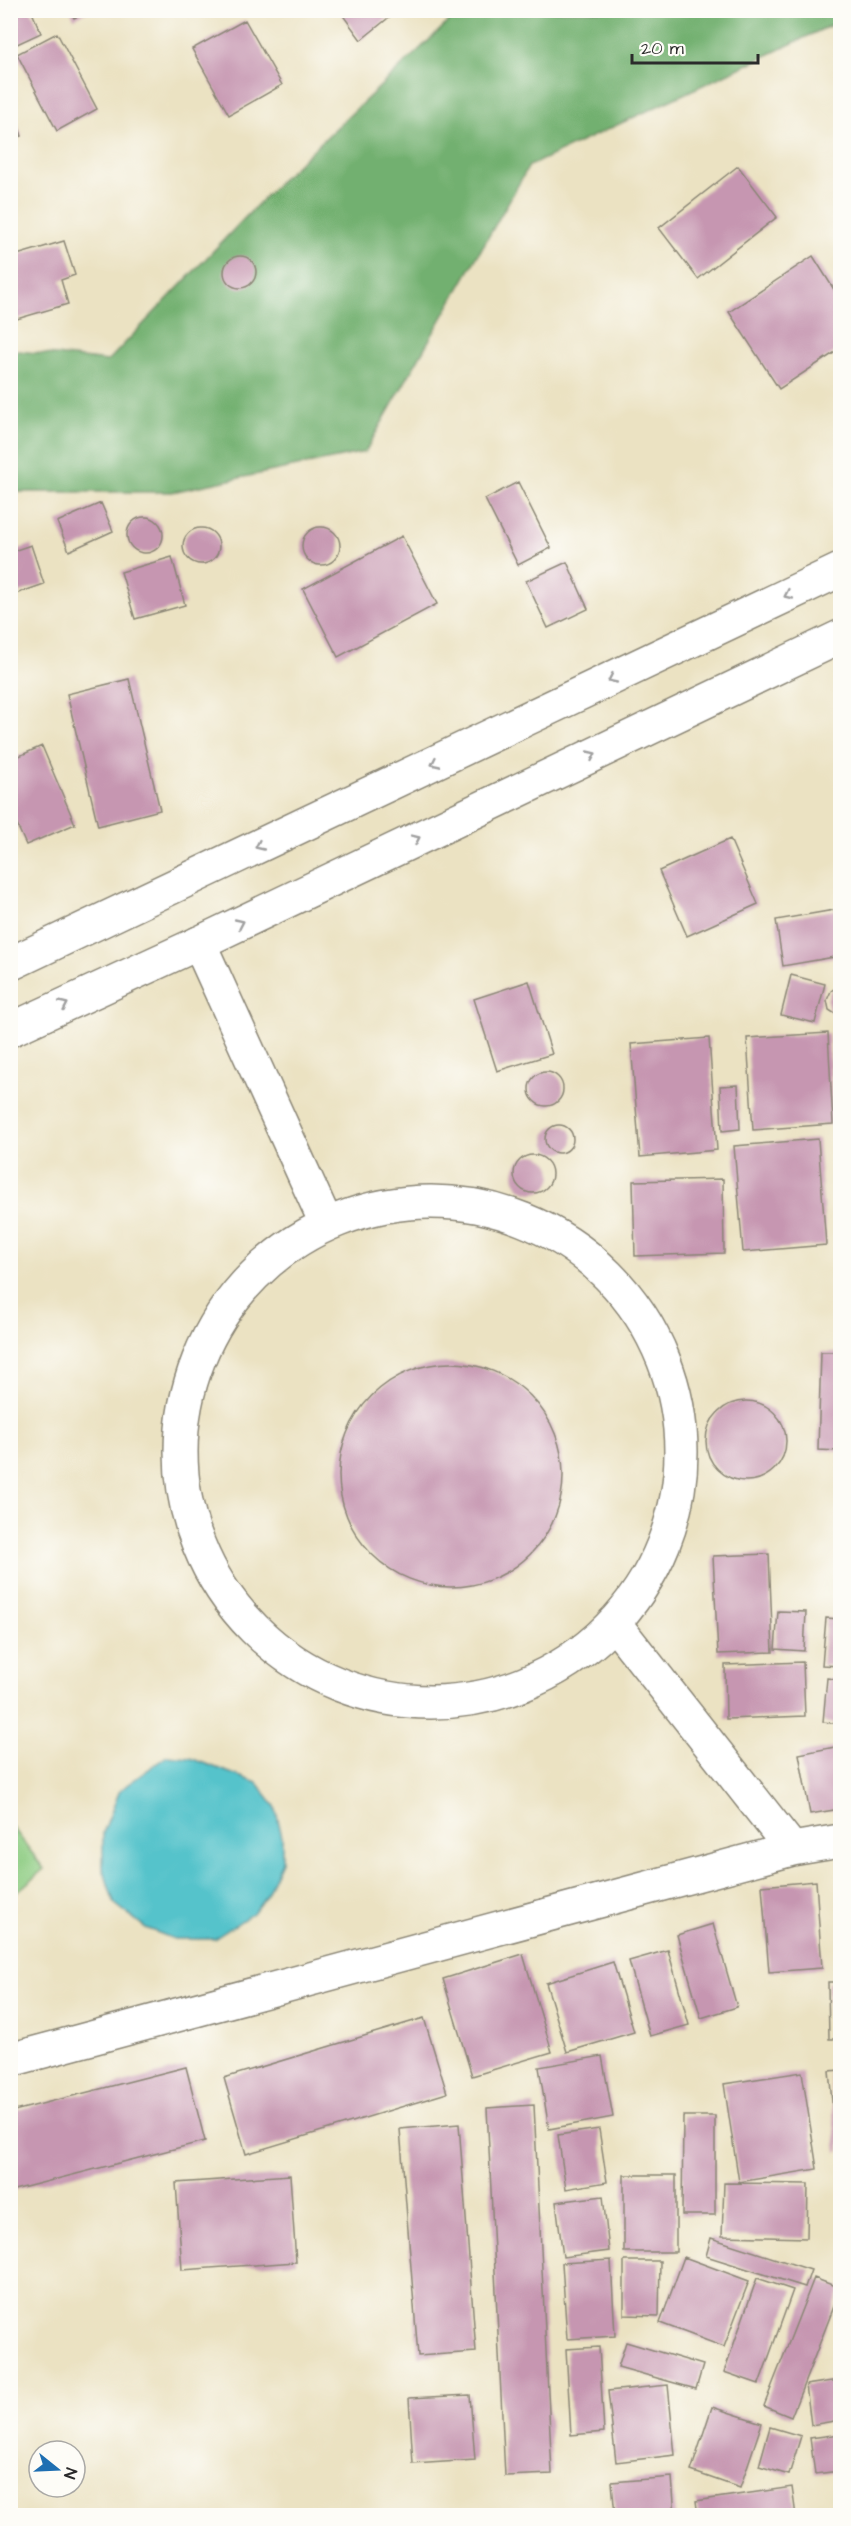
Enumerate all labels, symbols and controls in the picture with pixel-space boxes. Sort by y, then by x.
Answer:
scale bar [632,27,758,65]
text: 20 m [641,36,684,61]
one-way arrow [783,588,794,600]
one-way arrow [607,672,618,683]
one-way arrow [586,750,597,762]
one-way arrow [431,755,442,767]
one-way arrow [410,834,421,846]
one-way arrow [255,839,266,851]
one-way arrow [234,918,245,930]
one-way arrow [57,1001,68,1013]
north arrow [27,2439,87,2499]
text: N [58,2465,82,2481]

